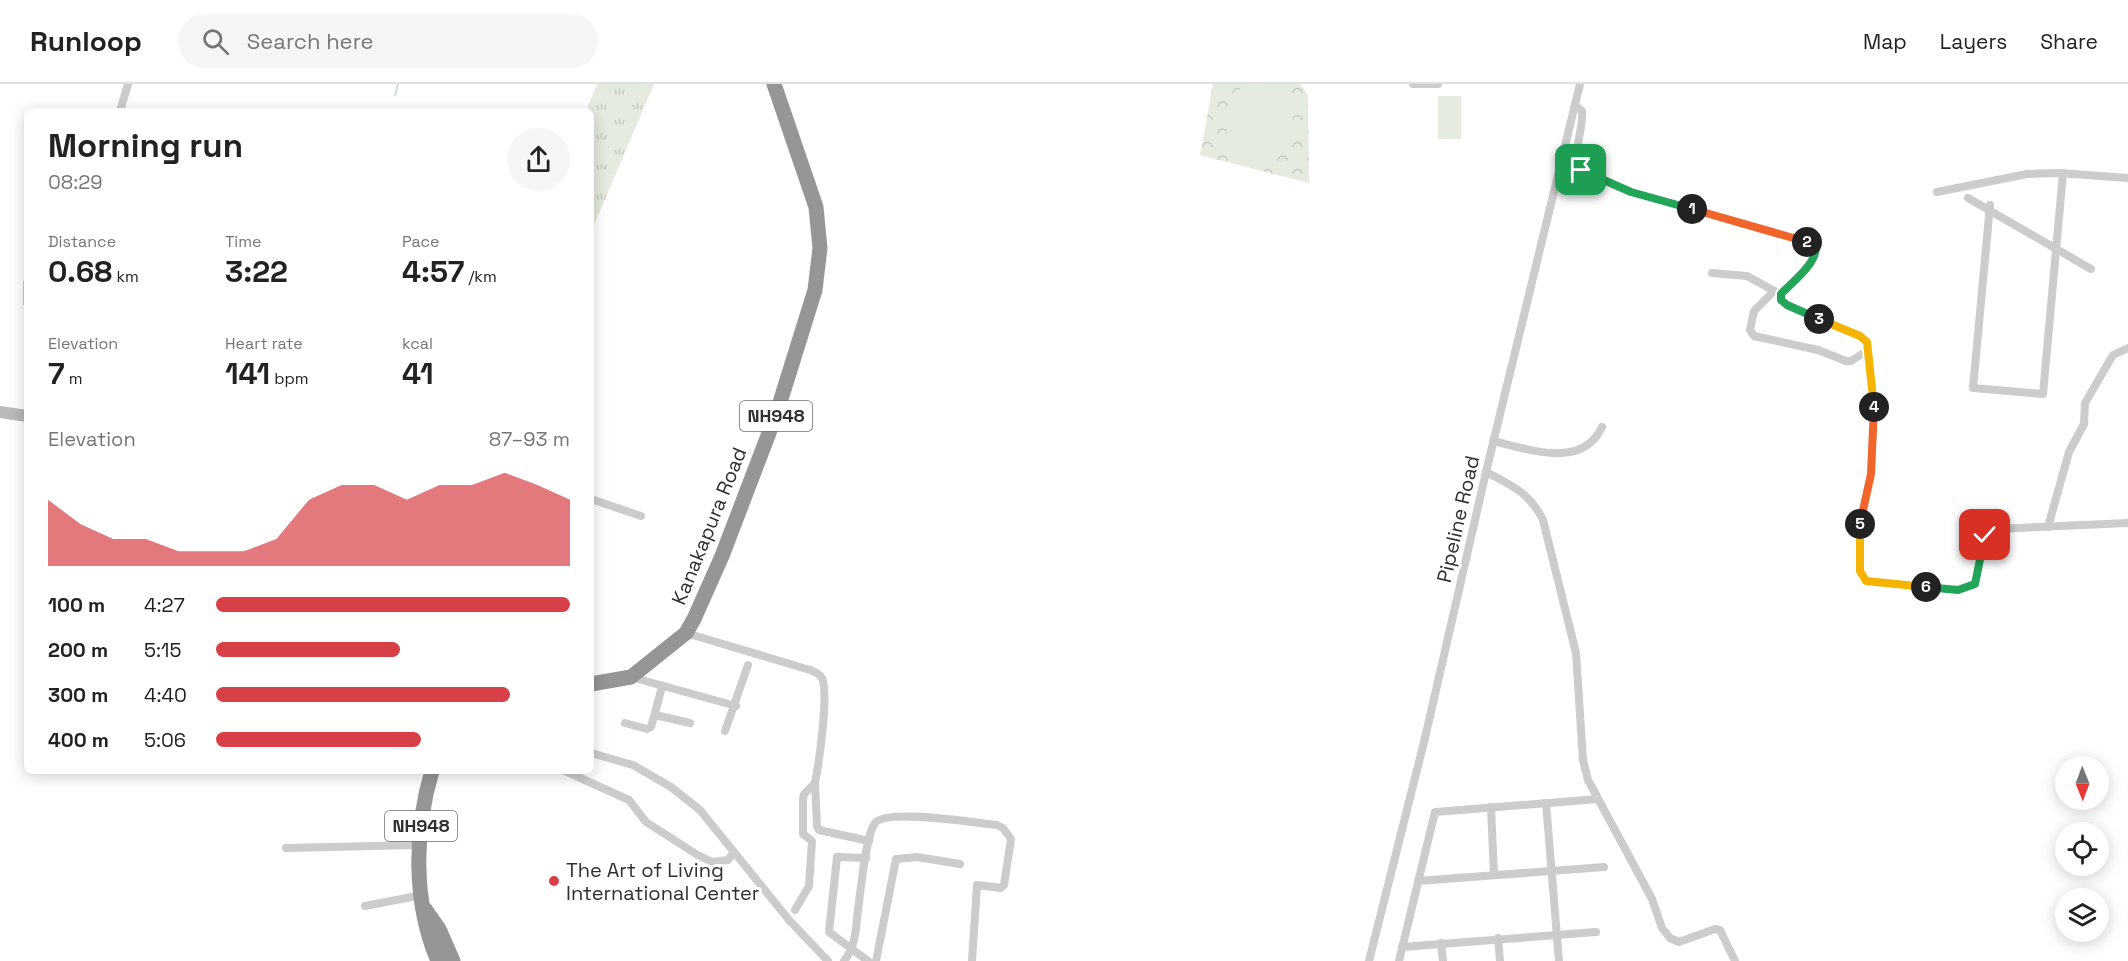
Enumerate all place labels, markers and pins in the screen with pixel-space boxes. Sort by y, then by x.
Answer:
pin [1555,144,1606,195]
pin: 1 [1677,194,1707,224]
pin: 2 [1792,227,1822,257]
pin: 3 [1804,304,1834,334]
pin: 4 [1859,392,1889,422]
pin: 5 [1845,509,1875,539]
pin [1959,509,2010,560]
pin: 6 [1911,572,1941,602]
place label: The Art of Living International Center [566,857,759,906]
marker: The Art of Living International Center [547,874,561,888]

